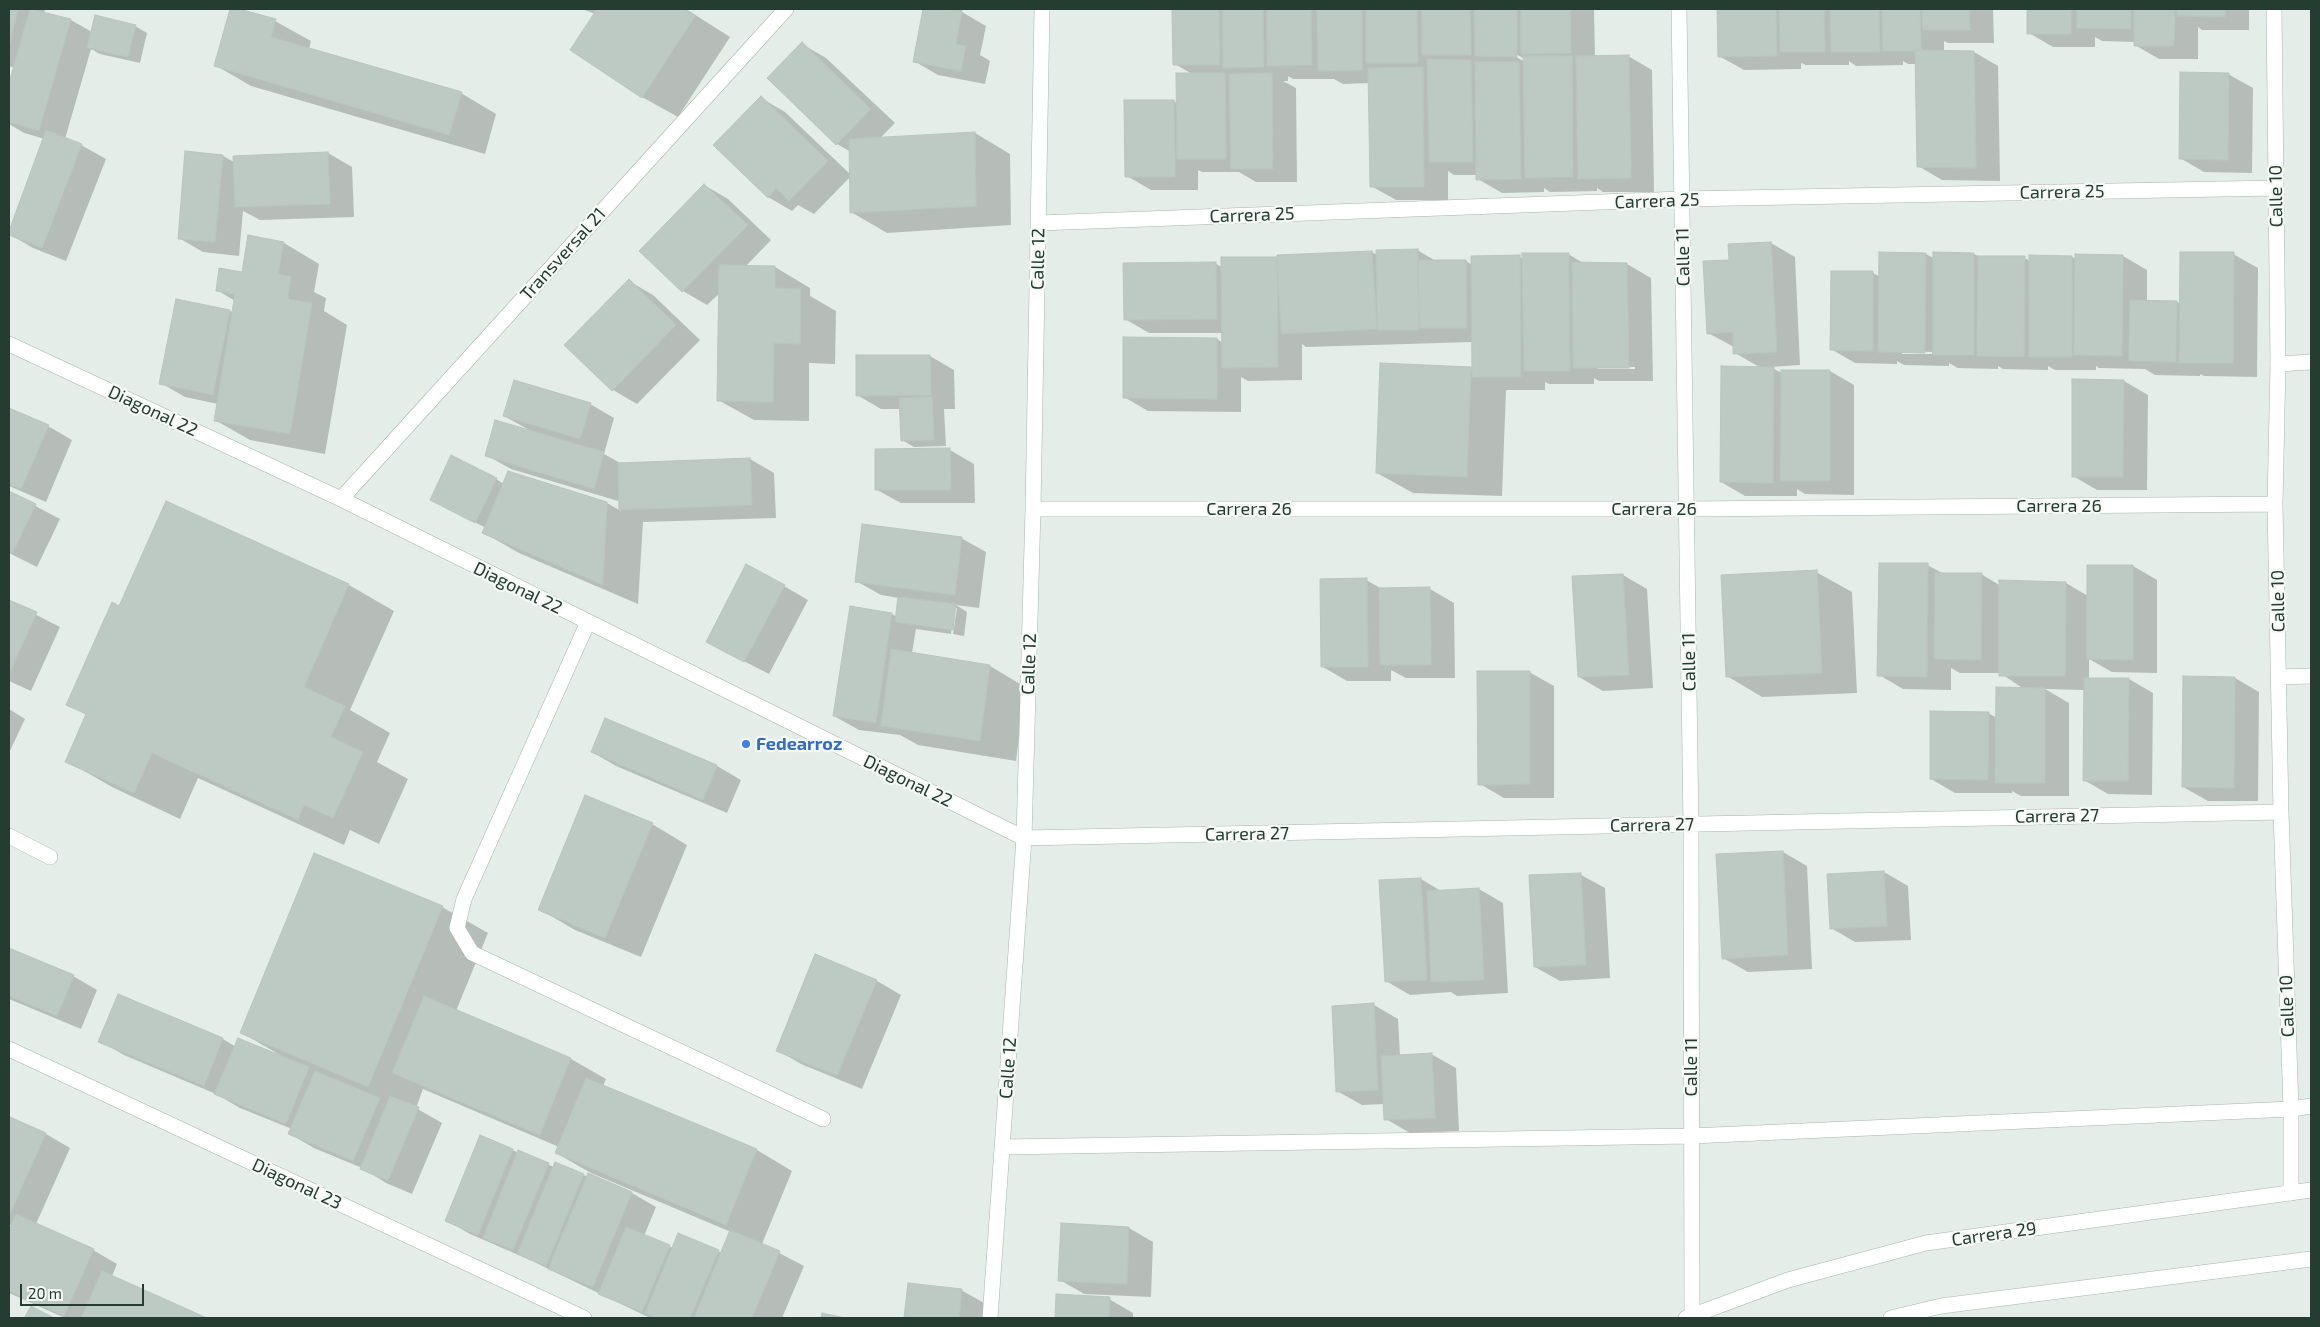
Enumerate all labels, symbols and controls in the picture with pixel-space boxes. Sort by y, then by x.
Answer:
street label: Calle 10 [2265,165,2287,227]
street label: Carrera 25 [2019,180,2105,204]
street label: Carrera 25 [1614,189,1700,213]
street label: Transversal 21 [516,203,610,305]
street label: Carrera 25 [1209,203,1295,227]
street label: Calle 11 [1672,227,1694,287]
street label: Calle 12 [1027,228,1049,290]
street label: Diagonal 22 [105,381,201,441]
street label: Carrera 26 [2016,495,2102,517]
street label: Carrera 26 [1206,498,1292,520]
street label: Carrera 26 [1611,498,1697,520]
street label: Diagonal 22 [470,557,566,619]
street label: Calle 10 [2267,570,2289,632]
street label: Calle 11 [1678,632,1700,692]
street label: Calle 12 [1017,633,1041,695]
place label: Fedearroz [756,733,842,755]
marker: Fedearroz [740,738,752,750]
street label: Diagonal 22 [860,750,956,812]
street label: Carrera 27 [2015,804,2099,828]
street label: Carrera 27 [1610,813,1694,837]
street label: Carrera 27 [1205,822,1289,846]
street label: Calle 10 [2275,974,2299,1038]
street label: Calle 12 [995,1036,1021,1100]
street label: Calle 11 [1680,1038,1702,1096]
street label: Diagonal 23 [249,1154,345,1214]
street label: Carrera 29 [1950,1217,2038,1251]
scale bar [22,1274,146,1306]
text: 20 m [28,1284,62,1302]

